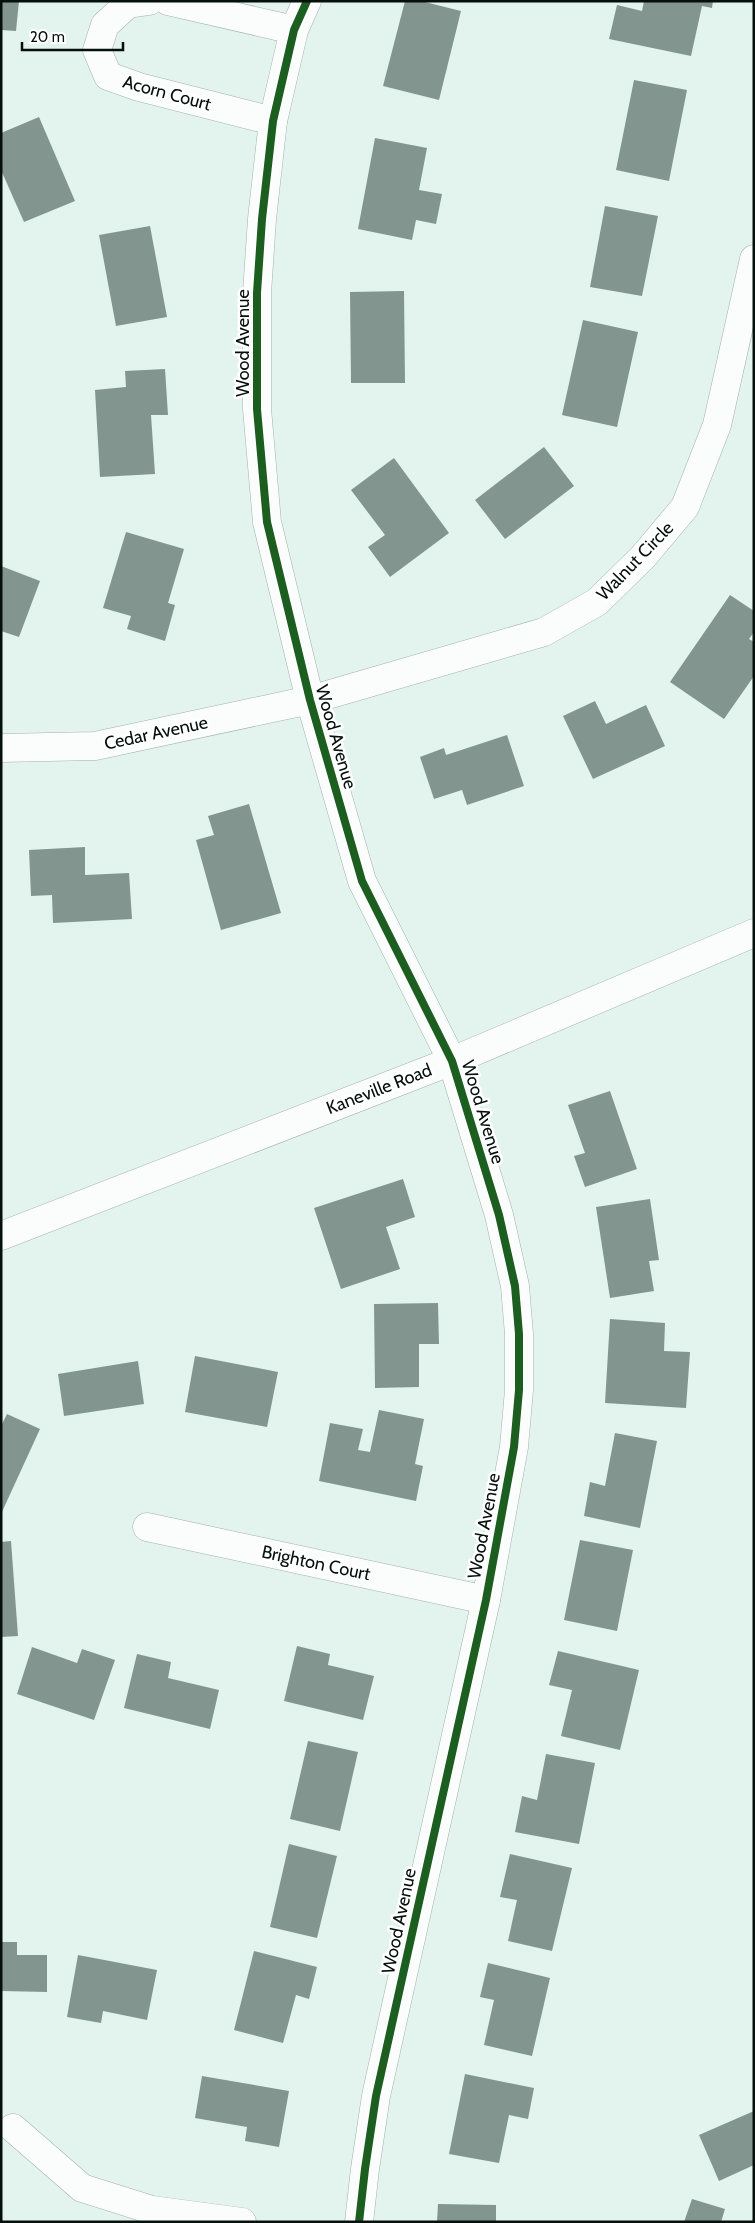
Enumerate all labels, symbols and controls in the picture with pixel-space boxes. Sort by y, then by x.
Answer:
scale bar [22,20,124,52]
text: 20 m [30,28,65,46]
street label: Acorn Court [120,71,214,115]
street label: Wood Avenue [232,289,254,397]
street label: Walnut Circle [592,517,678,605]
street label: Wood Avenue [311,682,361,792]
street label: Cedar Avenue [102,711,210,755]
street label: Wood Avenue [457,1058,509,1166]
street label: Kaneville Road [323,1059,435,1119]
street label: Wood Avenue [463,1471,505,1581]
street label: Brighton Court [260,1541,372,1585]
street label: Wood Avenue [377,1866,421,1976]

